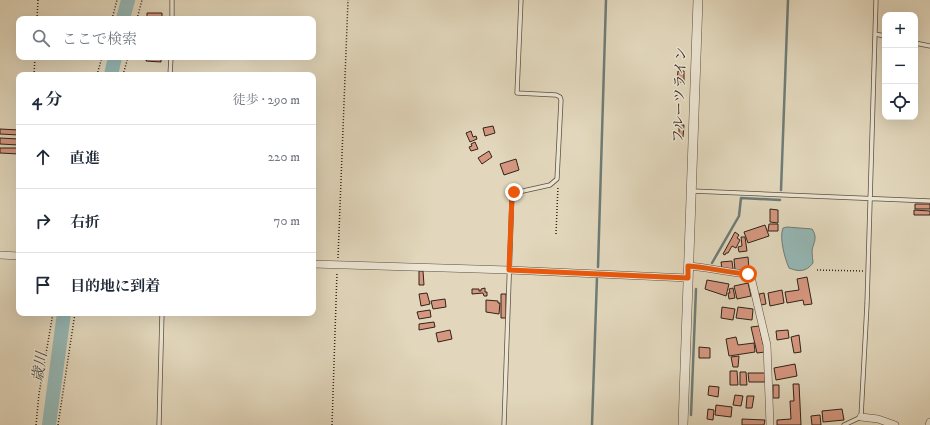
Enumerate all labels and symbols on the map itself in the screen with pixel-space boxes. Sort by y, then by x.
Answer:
street label: フルーツライン [669,46,691,144]
route end [505,183,523,201]
route start [739,265,757,283]
water label: 歳川 [29,349,52,383]

